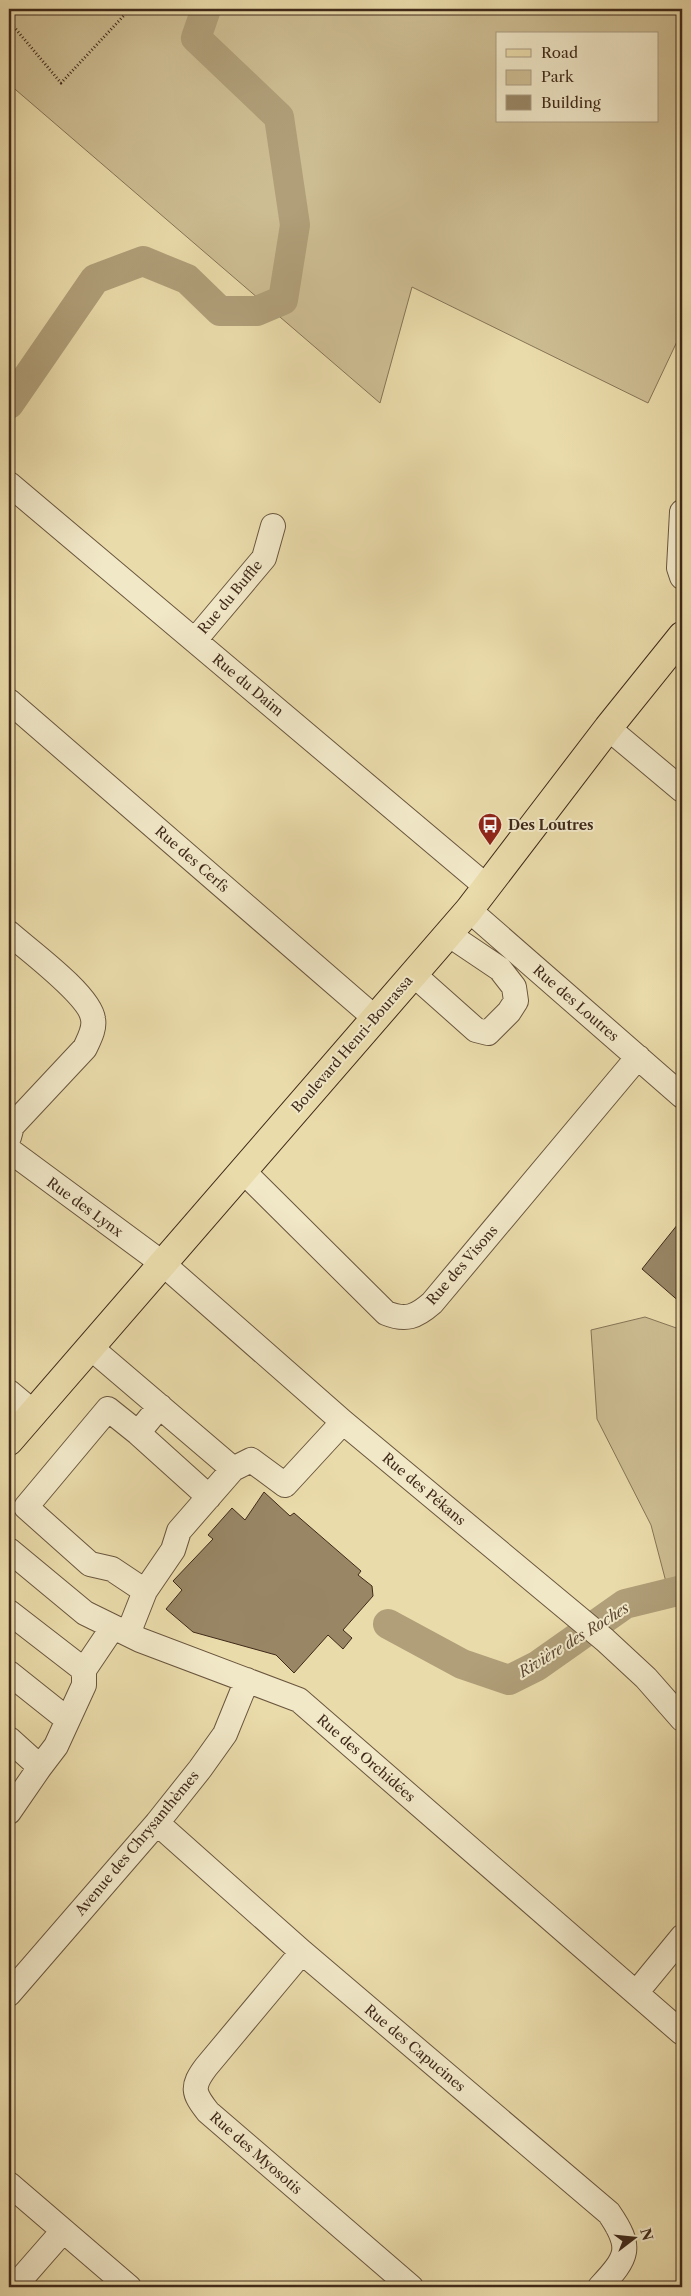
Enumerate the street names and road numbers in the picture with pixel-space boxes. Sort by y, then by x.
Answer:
street label: Rue du Buffle [194,556,266,638]
street label: Rue du Daim [209,650,287,720]
street label: Rue des Cerfs [151,822,233,896]
street label: Rue des Loutres [529,961,623,1045]
street label: Boulevard Henri-Bourassa [288,971,417,1116]
street label: Rue des Lynx [43,1173,127,1241]
street label: Rue des Visons [422,1221,502,1309]
street label: Rue des Pékans [379,1449,469,1529]
street label: Rue des Orchidées [313,1710,419,1806]
street label: Avenue des Chrysanthèmes [71,1767,203,1920]
street label: Rue des Capucines [361,2000,469,2096]
street label: Rue des Myosotis [206,2108,306,2198]

